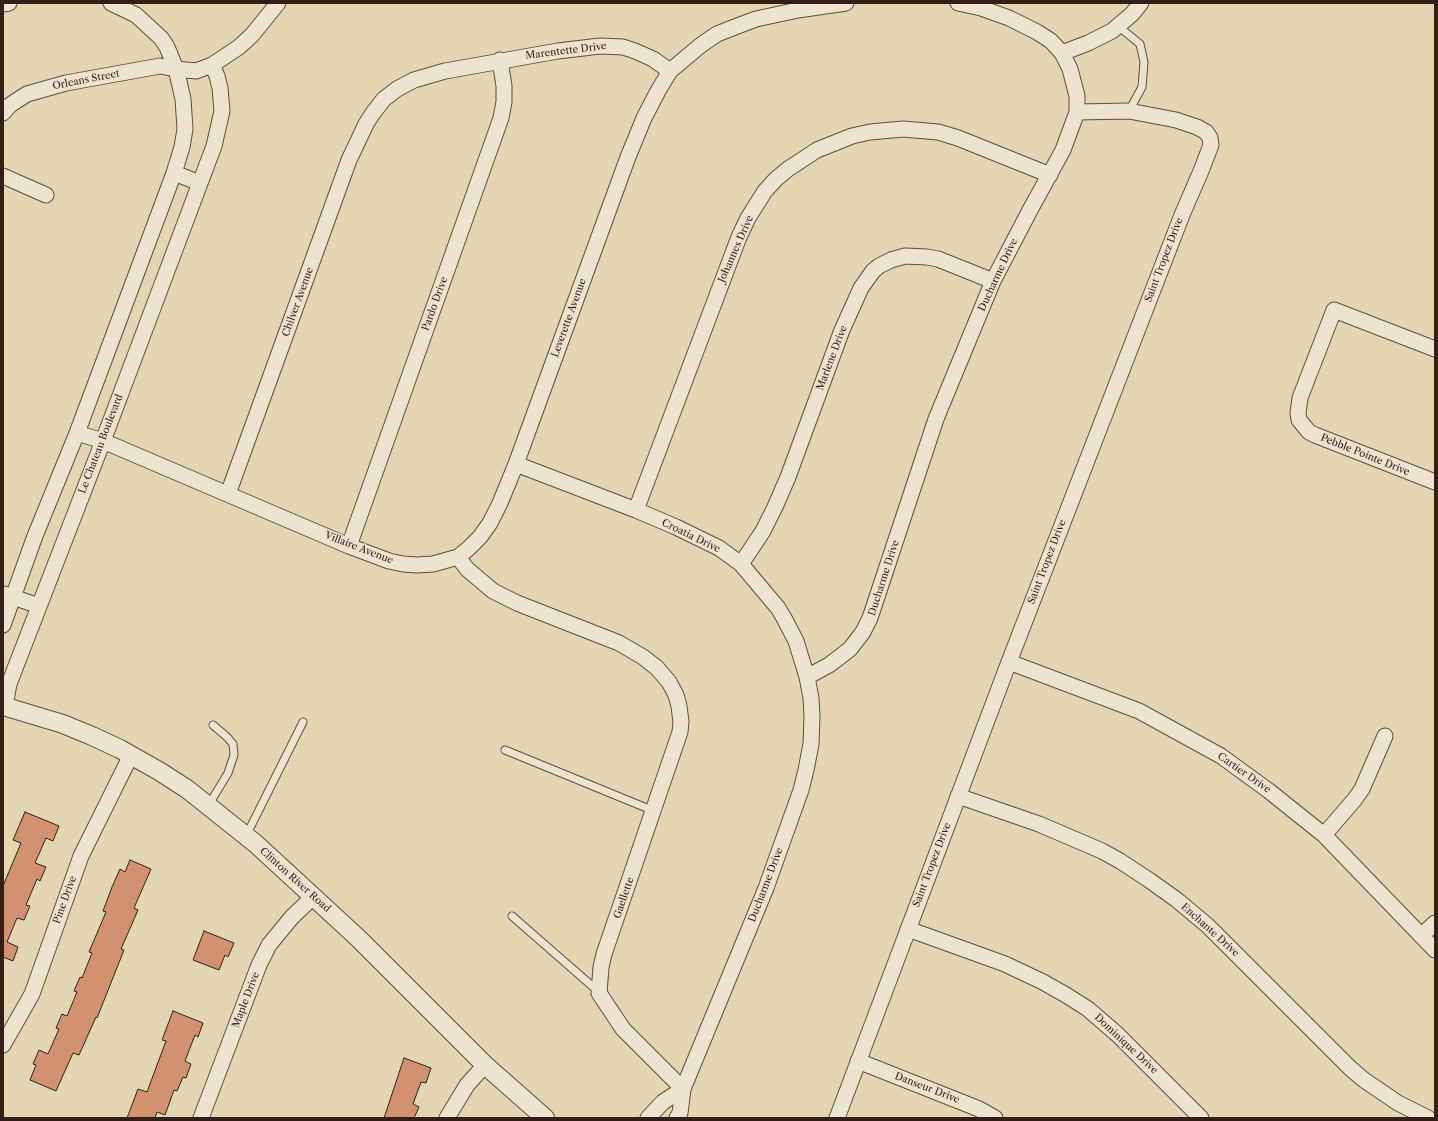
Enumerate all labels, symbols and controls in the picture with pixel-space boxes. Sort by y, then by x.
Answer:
street label: Marentette Drive [525,40,607,62]
street label: Orleans Street [51,68,121,92]
street label: Johannes Drive [716,214,756,284]
street label: Saint Tropez Drive [1142,216,1186,304]
street label: Ducharme Drive [976,237,1020,313]
street label: Chilver Avenue [280,266,316,338]
street label: Pardo Drive [420,275,450,333]
street label: Leverette Avenue [549,277,589,359]
street label: Marlene Drive [814,324,850,392]
street label: Le Chateau Boulevard [76,393,126,495]
street label: Pebble Pointe Drive [1319,432,1411,478]
street label: Croatia Drive [660,517,722,555]
street label: Saint Tropez Drive [1025,518,1069,606]
street label: Villaire Avenue [323,529,395,567]
street label: Ducharme Drive [866,539,902,617]
street label: Cartier Drive [1215,750,1273,796]
street label: Saint Tropez Drive [910,821,954,909]
street label: Clinton River Road [257,845,333,915]
street label: Ducharme Drive [746,846,786,924]
street label: Pine Drive [51,874,79,926]
street label: Gaellette [611,876,637,920]
street label: Enchante Drive [1178,901,1242,959]
street label: Maple Drive [230,970,262,1030]
street label: Dominique Drive [1092,1012,1160,1076]
street label: Danseur Drive [893,1070,961,1106]

